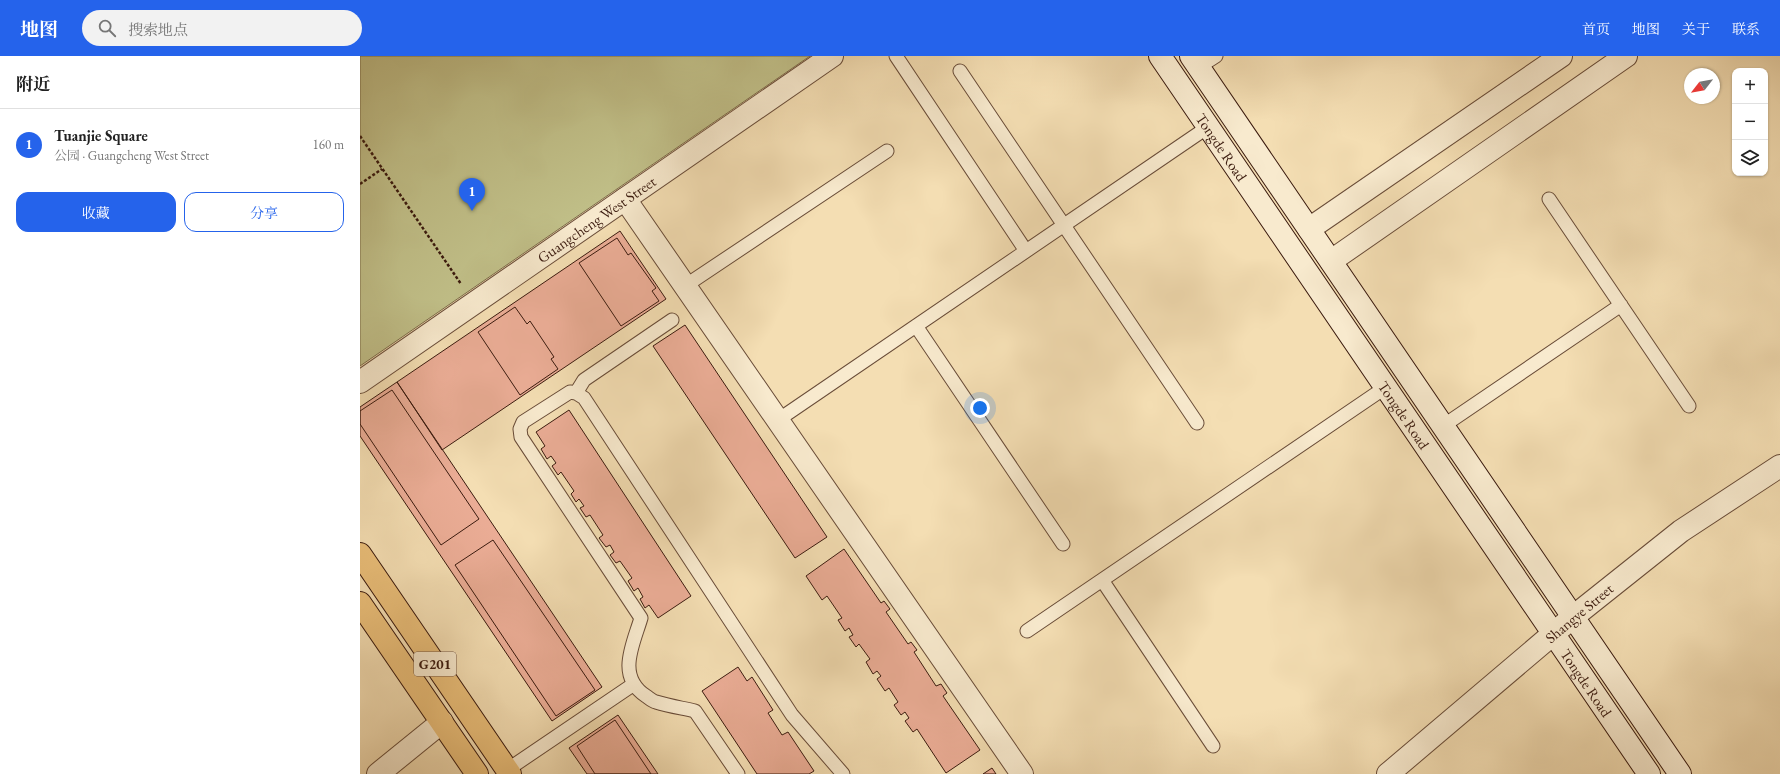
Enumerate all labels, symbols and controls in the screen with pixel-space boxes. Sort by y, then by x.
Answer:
search box [82,10,362,46]
text: 地图 [20,17,58,42]
icon: search [96,17,118,39]
text: 搜索地点 [128,20,188,39]
text: 首页 [1582,20,1610,38]
text: 地图 [1632,20,1660,38]
text: 关于 [1682,20,1710,38]
text: 联系 [1732,20,1760,38]
north arrow [1684,68,1720,104]
map controls [1732,68,1768,176]
button: + [1732,68,1768,104]
text: 附近 [16,73,50,95]
button: − [1732,104,1768,140]
street label: Tongde Road [1192,109,1252,185]
text: Tuanjie Square [54,126,148,145]
text: 1 [26,136,32,153]
text: 160 m [313,136,344,153]
button: layers [1732,140,1768,176]
text: 公园 · Guangcheng West Street [54,147,209,164]
street label: Guangcheng West Street [533,171,659,267]
pin: 1 [459,178,485,211]
button: 收藏 [16,192,176,232]
button: 分享 [184,192,344,232]
street label: Tongde Road [1374,377,1434,453]
your location [970,398,990,418]
street label: Shangye Street [1541,579,1617,647]
street label: Tongde Road [1557,645,1617,721]
road number: G201 [414,652,456,676]

